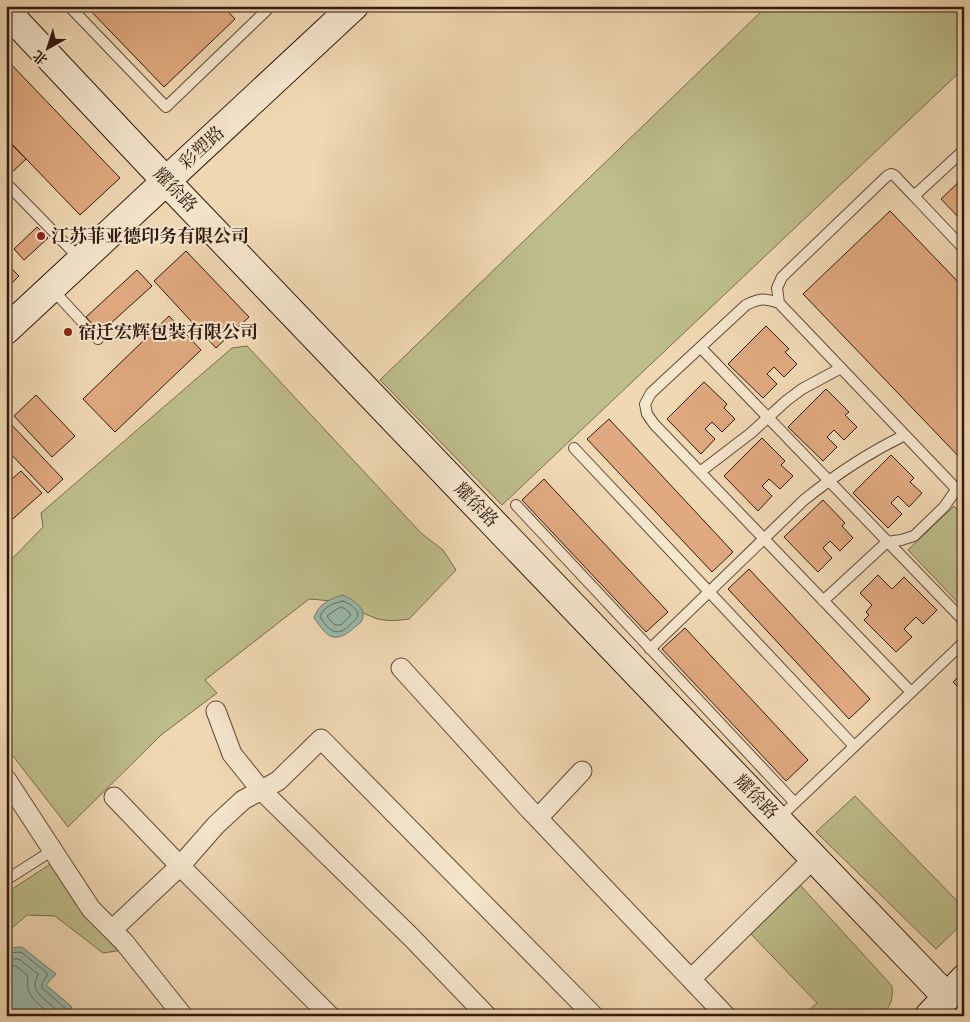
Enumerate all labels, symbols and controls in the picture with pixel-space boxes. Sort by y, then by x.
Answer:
north arrow [22,22,72,72]
text: 北 [29,47,51,69]
street label: 彩塑路 [174,121,230,175]
street label: 耀徐路 [148,163,202,217]
place label: 江苏菲亚德印务有限公司 [51,225,249,248]
marker: 江苏菲亚德印务有限公司 [35,230,47,242]
place label: 宿迁宏辉包装有限公司 [78,321,258,344]
marker: 宿迁宏辉包装有限公司 [62,326,74,338]
street label: 耀徐路 [449,478,503,532]
street label: 耀徐路 [729,770,783,824]

